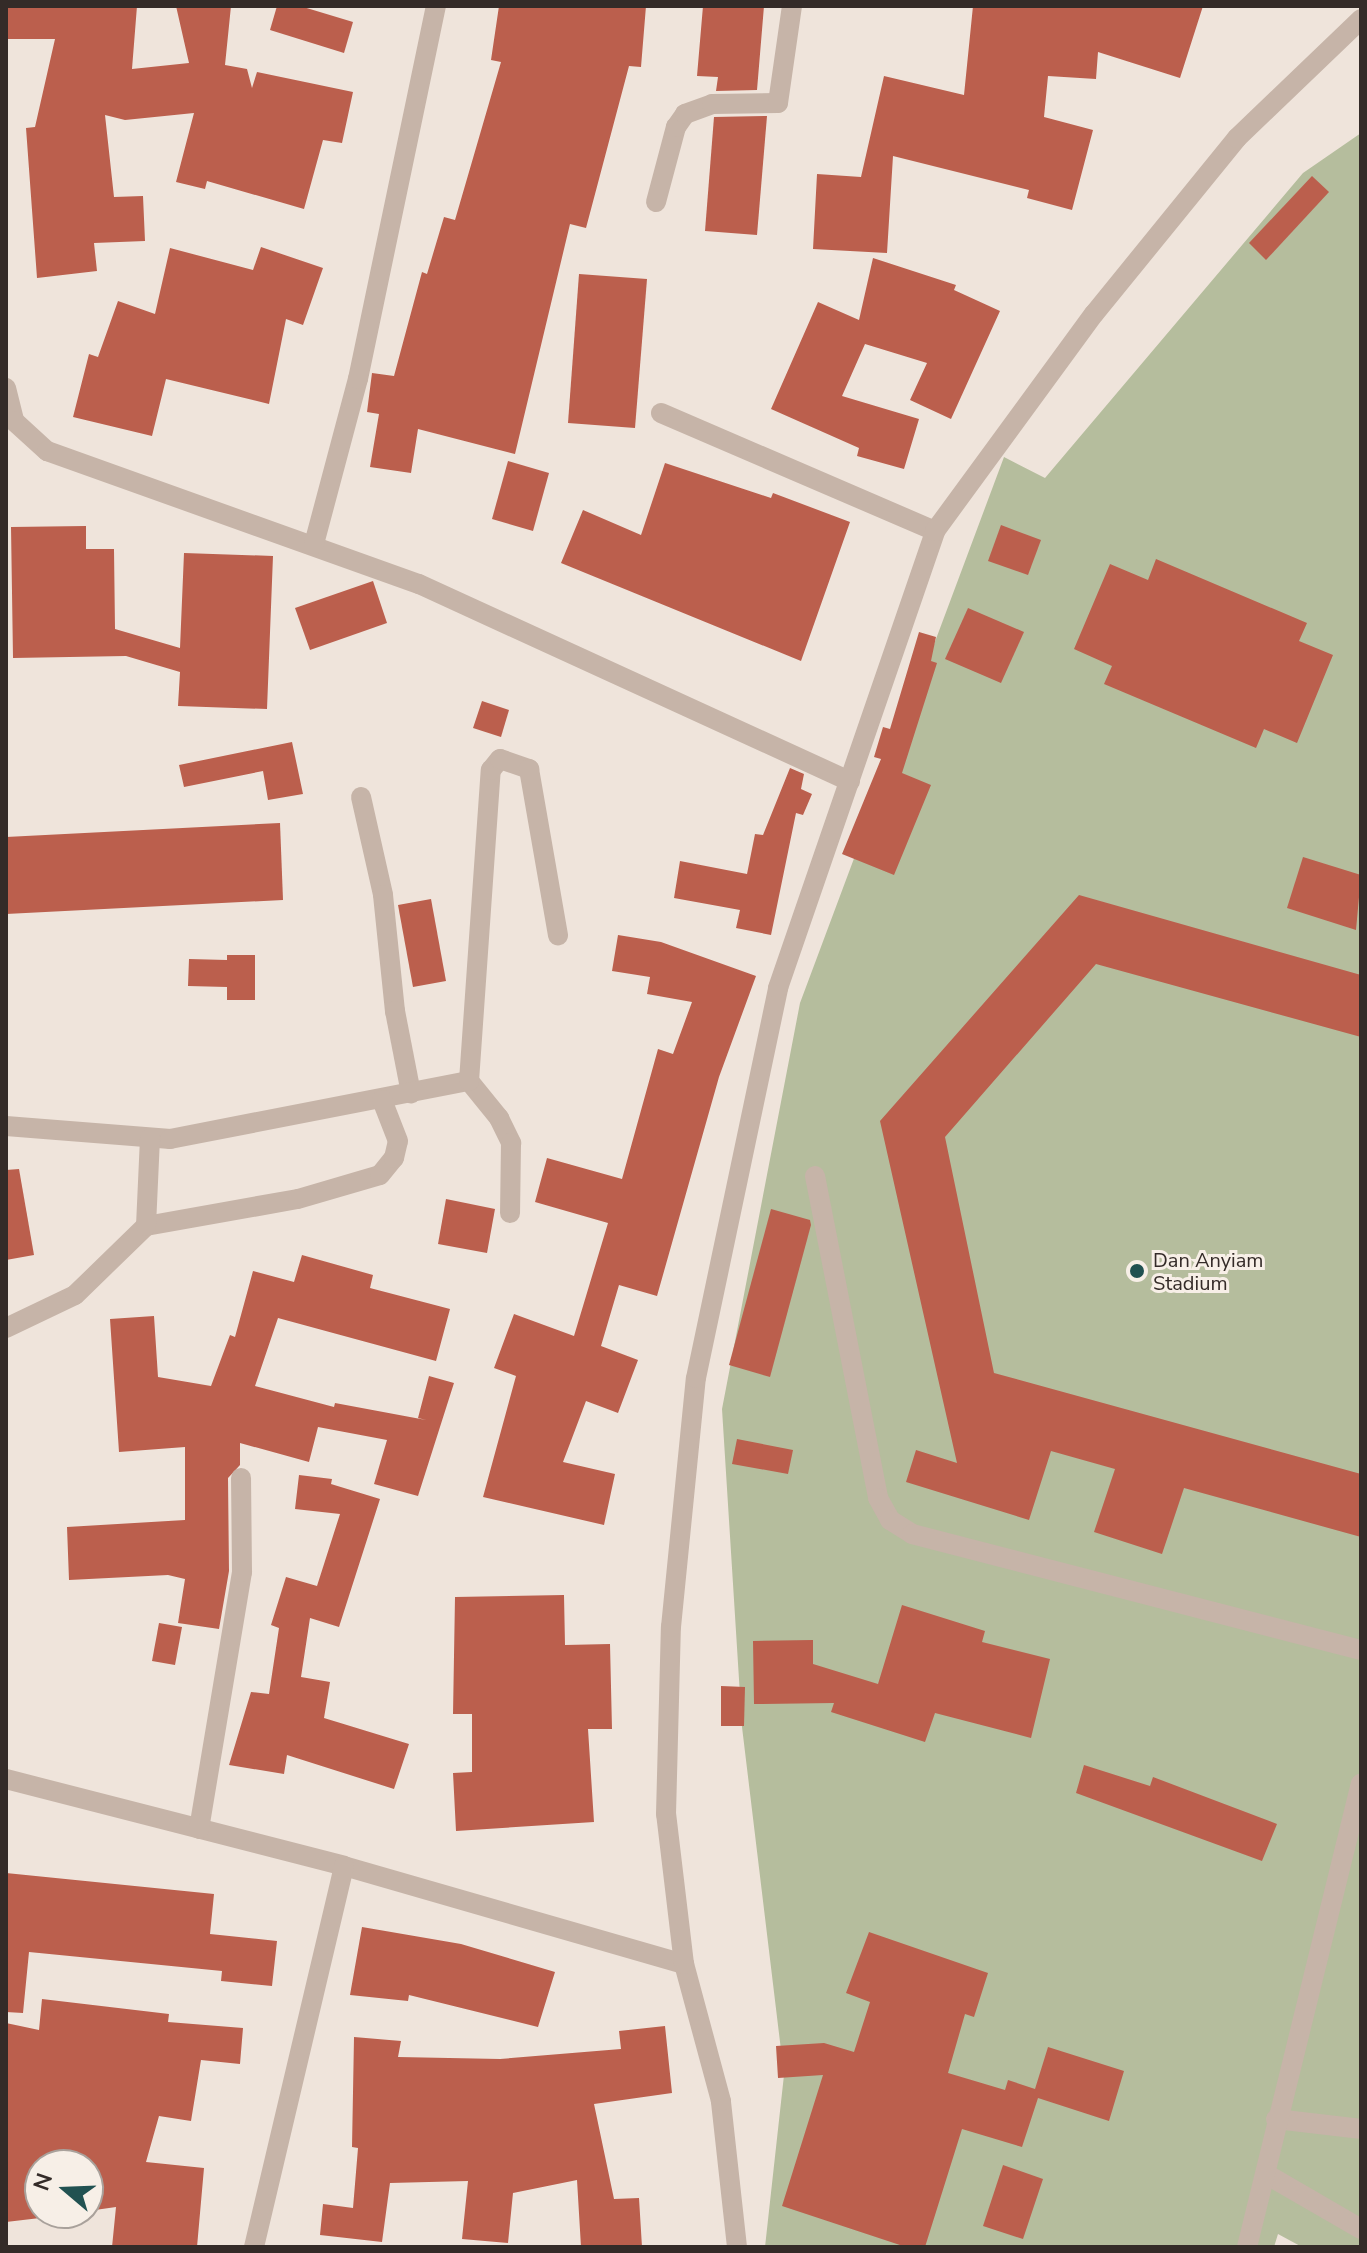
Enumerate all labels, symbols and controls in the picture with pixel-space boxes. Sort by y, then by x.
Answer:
place label: Dan Anyiam Stadium [1153,1248,1263,1295]
marker: Dan Anyiam Stadium [1128,1262,1146,1280]
north arrow [24,2149,104,2229]
text: N [26,2169,60,2195]

